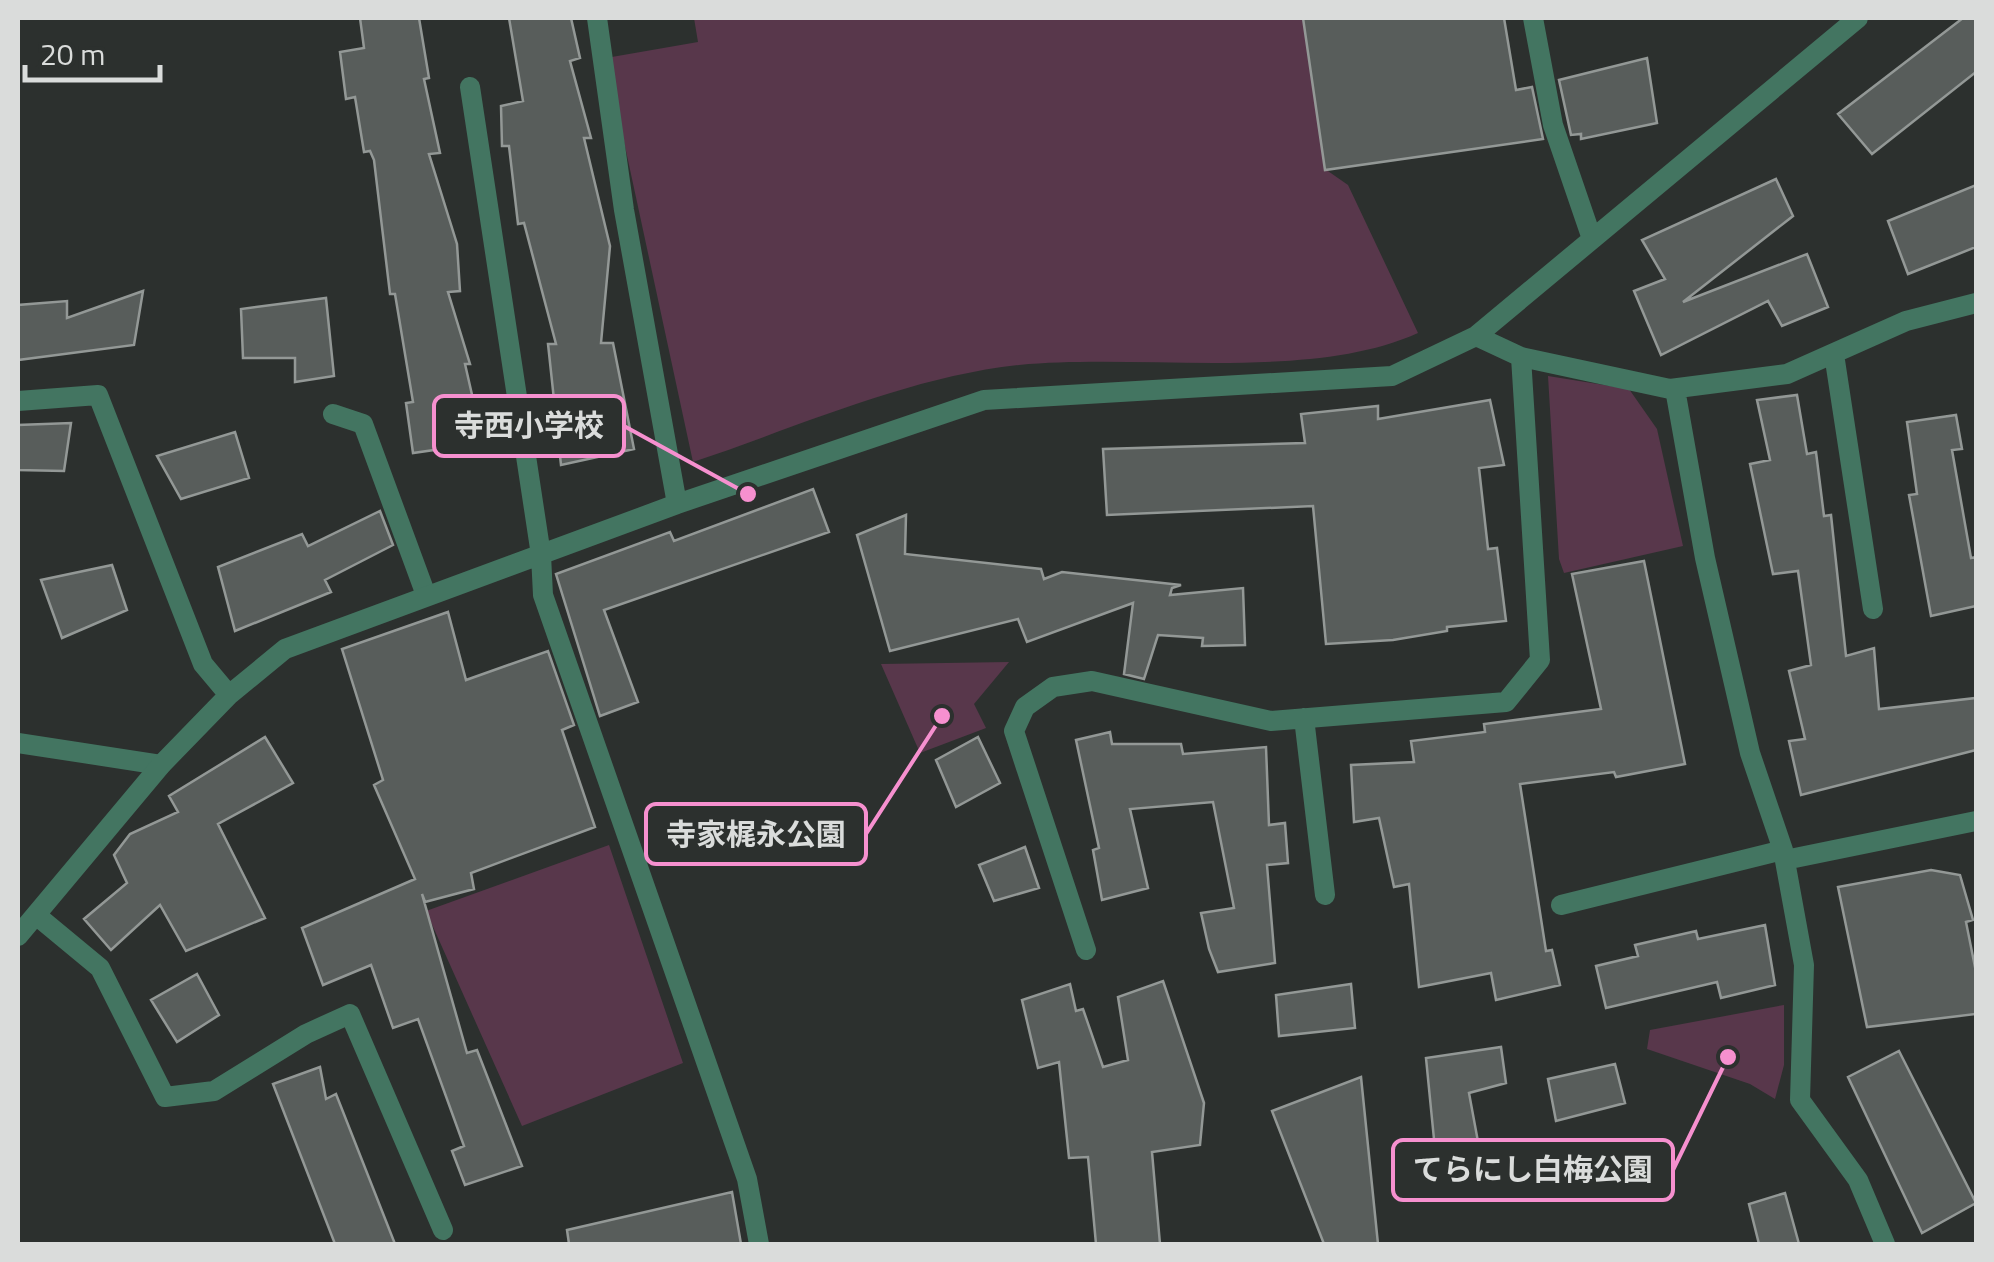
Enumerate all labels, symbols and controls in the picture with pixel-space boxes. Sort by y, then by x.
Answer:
scale bar [25,20,160,82]
text: 20 m [40,31,105,77]
callout: 寺西小学校 [434,396,624,456]
text: 寺西小学校 [454,402,604,448]
callout: 寺家梶永公園 [646,804,866,864]
text: 寺家梶永公園 [666,811,846,857]
callout: てらにし白梅公園 [1393,1140,1673,1200]
text: てらにし白梅公園 [1413,1146,1653,1192]

